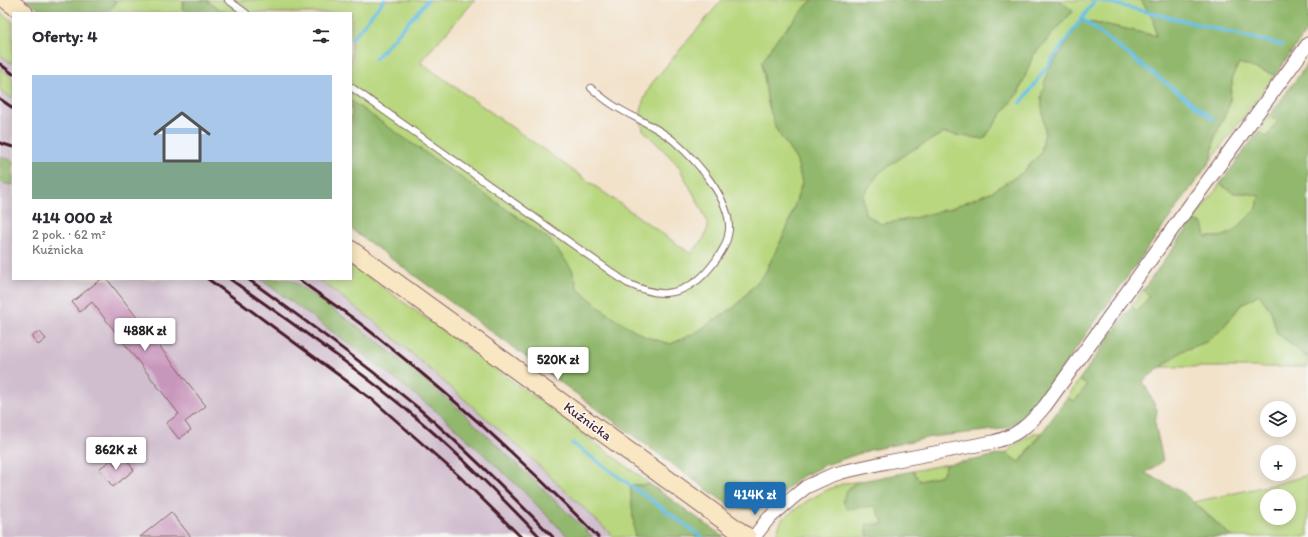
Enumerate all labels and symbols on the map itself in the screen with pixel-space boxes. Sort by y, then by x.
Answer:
pin: 488K zł [108,318,182,352]
pin: 520K zł [521,347,595,381]
street label: Kuźnicka [560,398,616,445]
pin: 862K zł [79,437,153,471]
pin: 414K zł [718,482,792,516]

